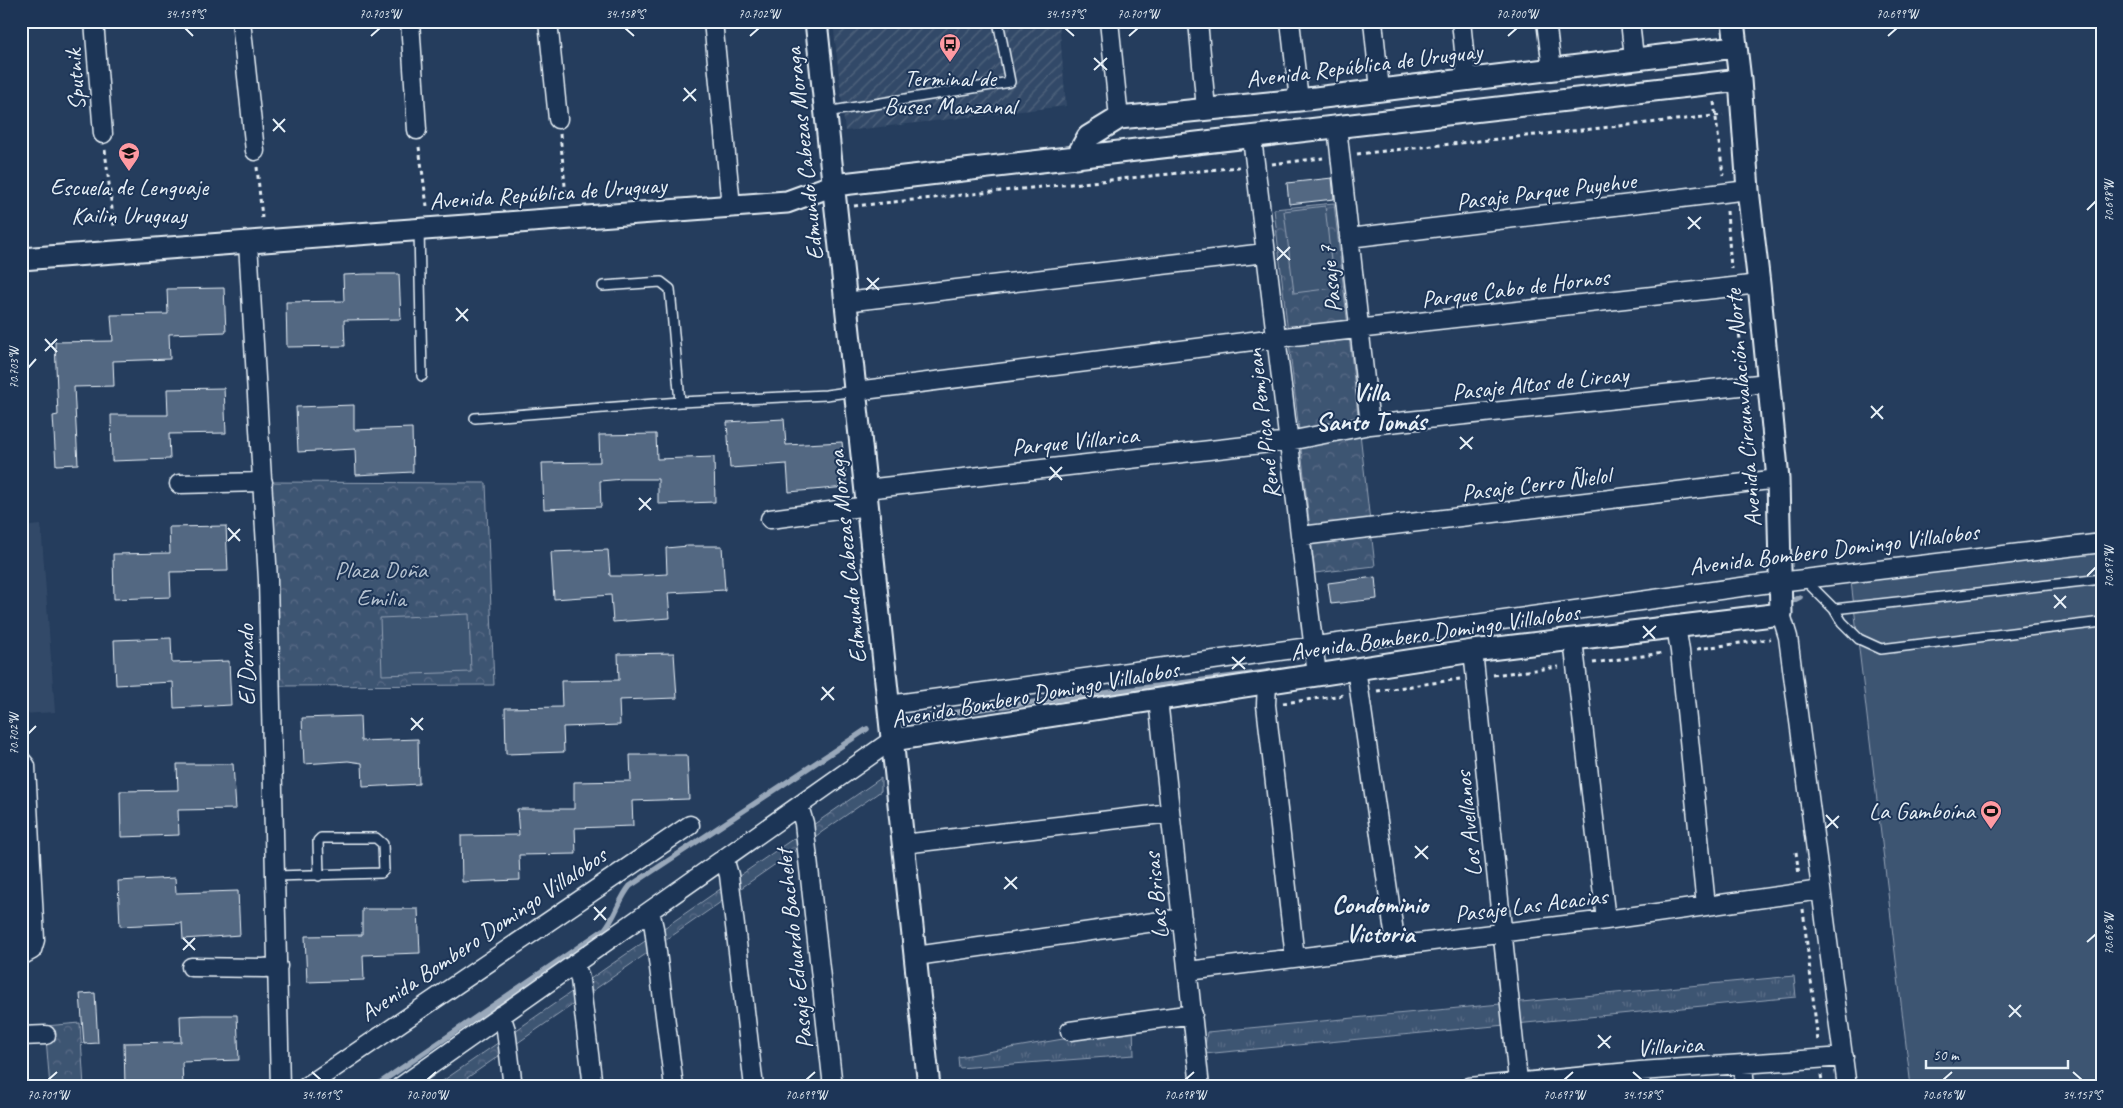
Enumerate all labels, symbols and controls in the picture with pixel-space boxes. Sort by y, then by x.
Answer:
text: 34.159°S [166,6,206,22]
text: 70.703°W [359,6,403,22]
text: 34.158°S [606,6,646,22]
text: 70.702°W [738,6,782,22]
text: 34.157°S [1046,6,1086,22]
text: 70.701°W [1117,6,1161,22]
text: 70.700°W [1496,6,1540,22]
text: 70.699°W [1876,6,1920,22]
bus stop icon: Terminal de Buses Manzanal [938,32,962,63]
street label: Avenida República de Uruguay [1244,35,1485,94]
street label: Edmundo Cabezas Moraga [778,45,830,262]
street label: Sputnik [58,46,92,112]
place label: Terminal de Buses Manzanal [884,63,1020,121]
school or university icon: Escuela de Lenguaje Kailin Uruguay [117,141,141,172]
street label: Pasaje Parque Puyehue [1455,165,1640,217]
street label: Avenida República de Uruguay [429,170,669,216]
place label: Escuela de Lenguaje Kailin Uruguay [50,172,210,230]
text: 70.698°W [2101,178,2117,222]
street label: Pasaje 7 [1311,243,1348,314]
street label: Parque Cabo de Hornos [1420,261,1613,314]
street label: Avenida Circunvalación Norte [1717,286,1768,528]
text: 70.703°W [6,345,22,389]
street label: René Pica Pemjean [1239,346,1287,501]
street label: Pasaje Altos de Lircay [1450,359,1631,407]
district label: Villa Santo Tomás [1316,377,1428,438]
street label: Parque Villarica [1010,419,1141,463]
street label: Edmundo Cabezas Moraga [821,448,873,665]
street label: Pasaje Cerro Ñielol [1460,459,1616,508]
street label: Avenida Bombero Domingo Villalobos [1688,516,1982,582]
text: 70.697°W [2101,544,2117,588]
park label: Plaza Doña Emilia [335,555,429,613]
street label: Avenida Bombero Domingo Villalobos [1289,597,1583,667]
street label: El Dorado [230,623,262,706]
street label: Avenida Bombero Domingo Villalobos [889,654,1183,734]
text: 70.702°W [6,711,22,755]
street label: Los Avellanos [1447,768,1488,878]
place label: La Gamboína [1869,796,1977,826]
sports icon: La Gamboína [1979,799,2003,830]
street label: Avenida Bombero Domingo Villalobos [354,839,614,1028]
street label: Pasaje Eduardo Bachelet [768,845,819,1050]
street label: Las Brisas [1136,849,1175,940]
street label: Pasaje Las Acacias [1453,881,1611,929]
district label: Condominio Victoria [1332,889,1431,950]
text: 70.696°W [2101,911,2117,955]
street label: Villarica [1636,1029,1706,1063]
scale bar [1926,1038,2068,1070]
text: 50 m [1933,1046,1960,1065]
text: 70.701°W [27,1087,71,1103]
text: 34.161°S [302,1087,342,1103]
text: 70.700°W [406,1087,450,1103]
text: 70.699°W [785,1087,829,1103]
text: 70.698°W [1164,1087,1208,1103]
text: 70.697°W [1543,1087,1587,1103]
text: 34.158°S [1623,1087,1663,1103]
text: 70.696°W [1922,1087,1966,1103]
text: 34.157°S [2063,1087,2103,1103]

